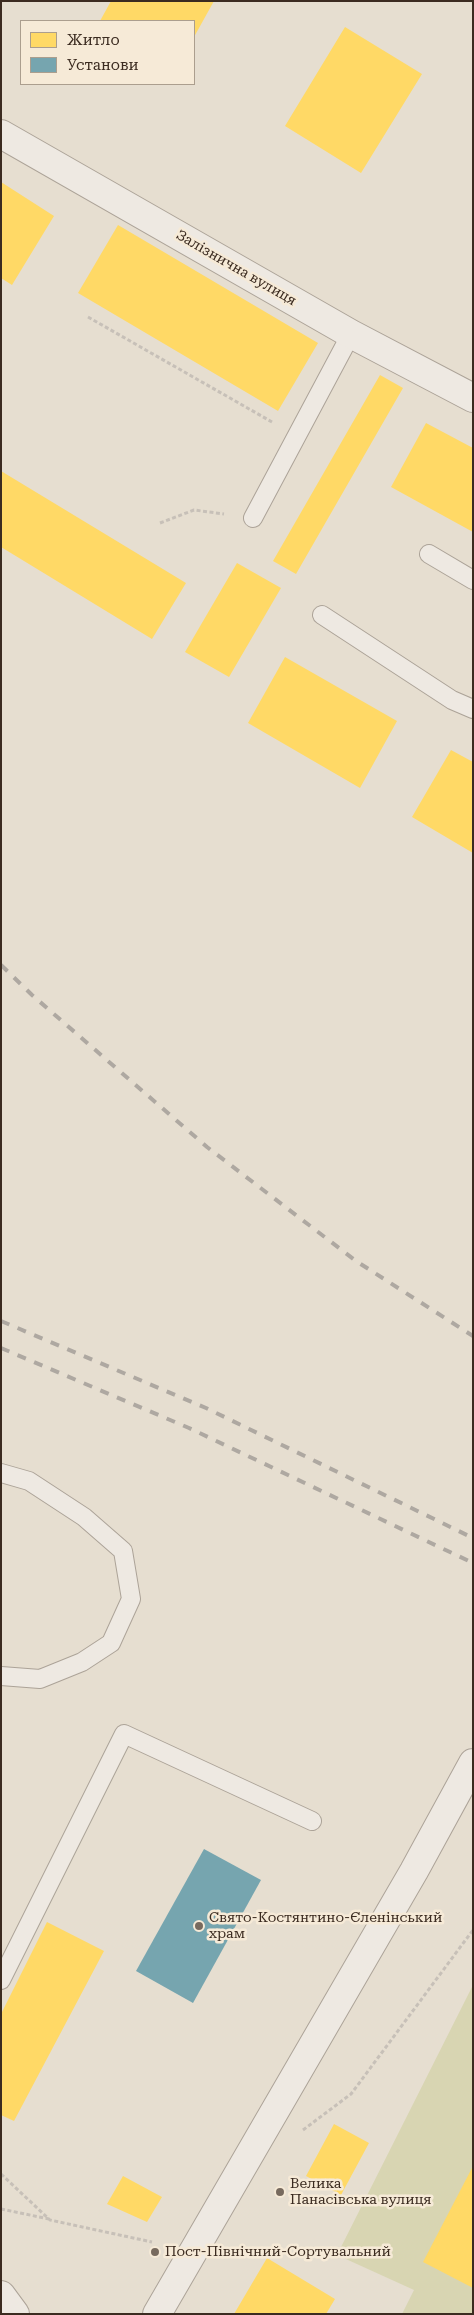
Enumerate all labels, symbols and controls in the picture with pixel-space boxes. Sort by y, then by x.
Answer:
legend [20,20,195,85]
text: Житло [67,31,120,49]
text: Установи [67,56,139,74]
street label: Залізнична вулиця [173,227,299,309]
place label: Свято-Костянтино-Єленінський храм [209,1910,442,1942]
marker: Свято-Костянтино-Єленінський храм [193,1920,205,1932]
place label: Велика Панасівська вулиця [290,2176,432,2208]
marker: Велика Панасівська вулиця [274,2186,286,2198]
place label: Пост-Північний-Сортувальний [165,2244,391,2260]
marker: Пост-Північний-Сортувальний [149,2246,161,2258]

